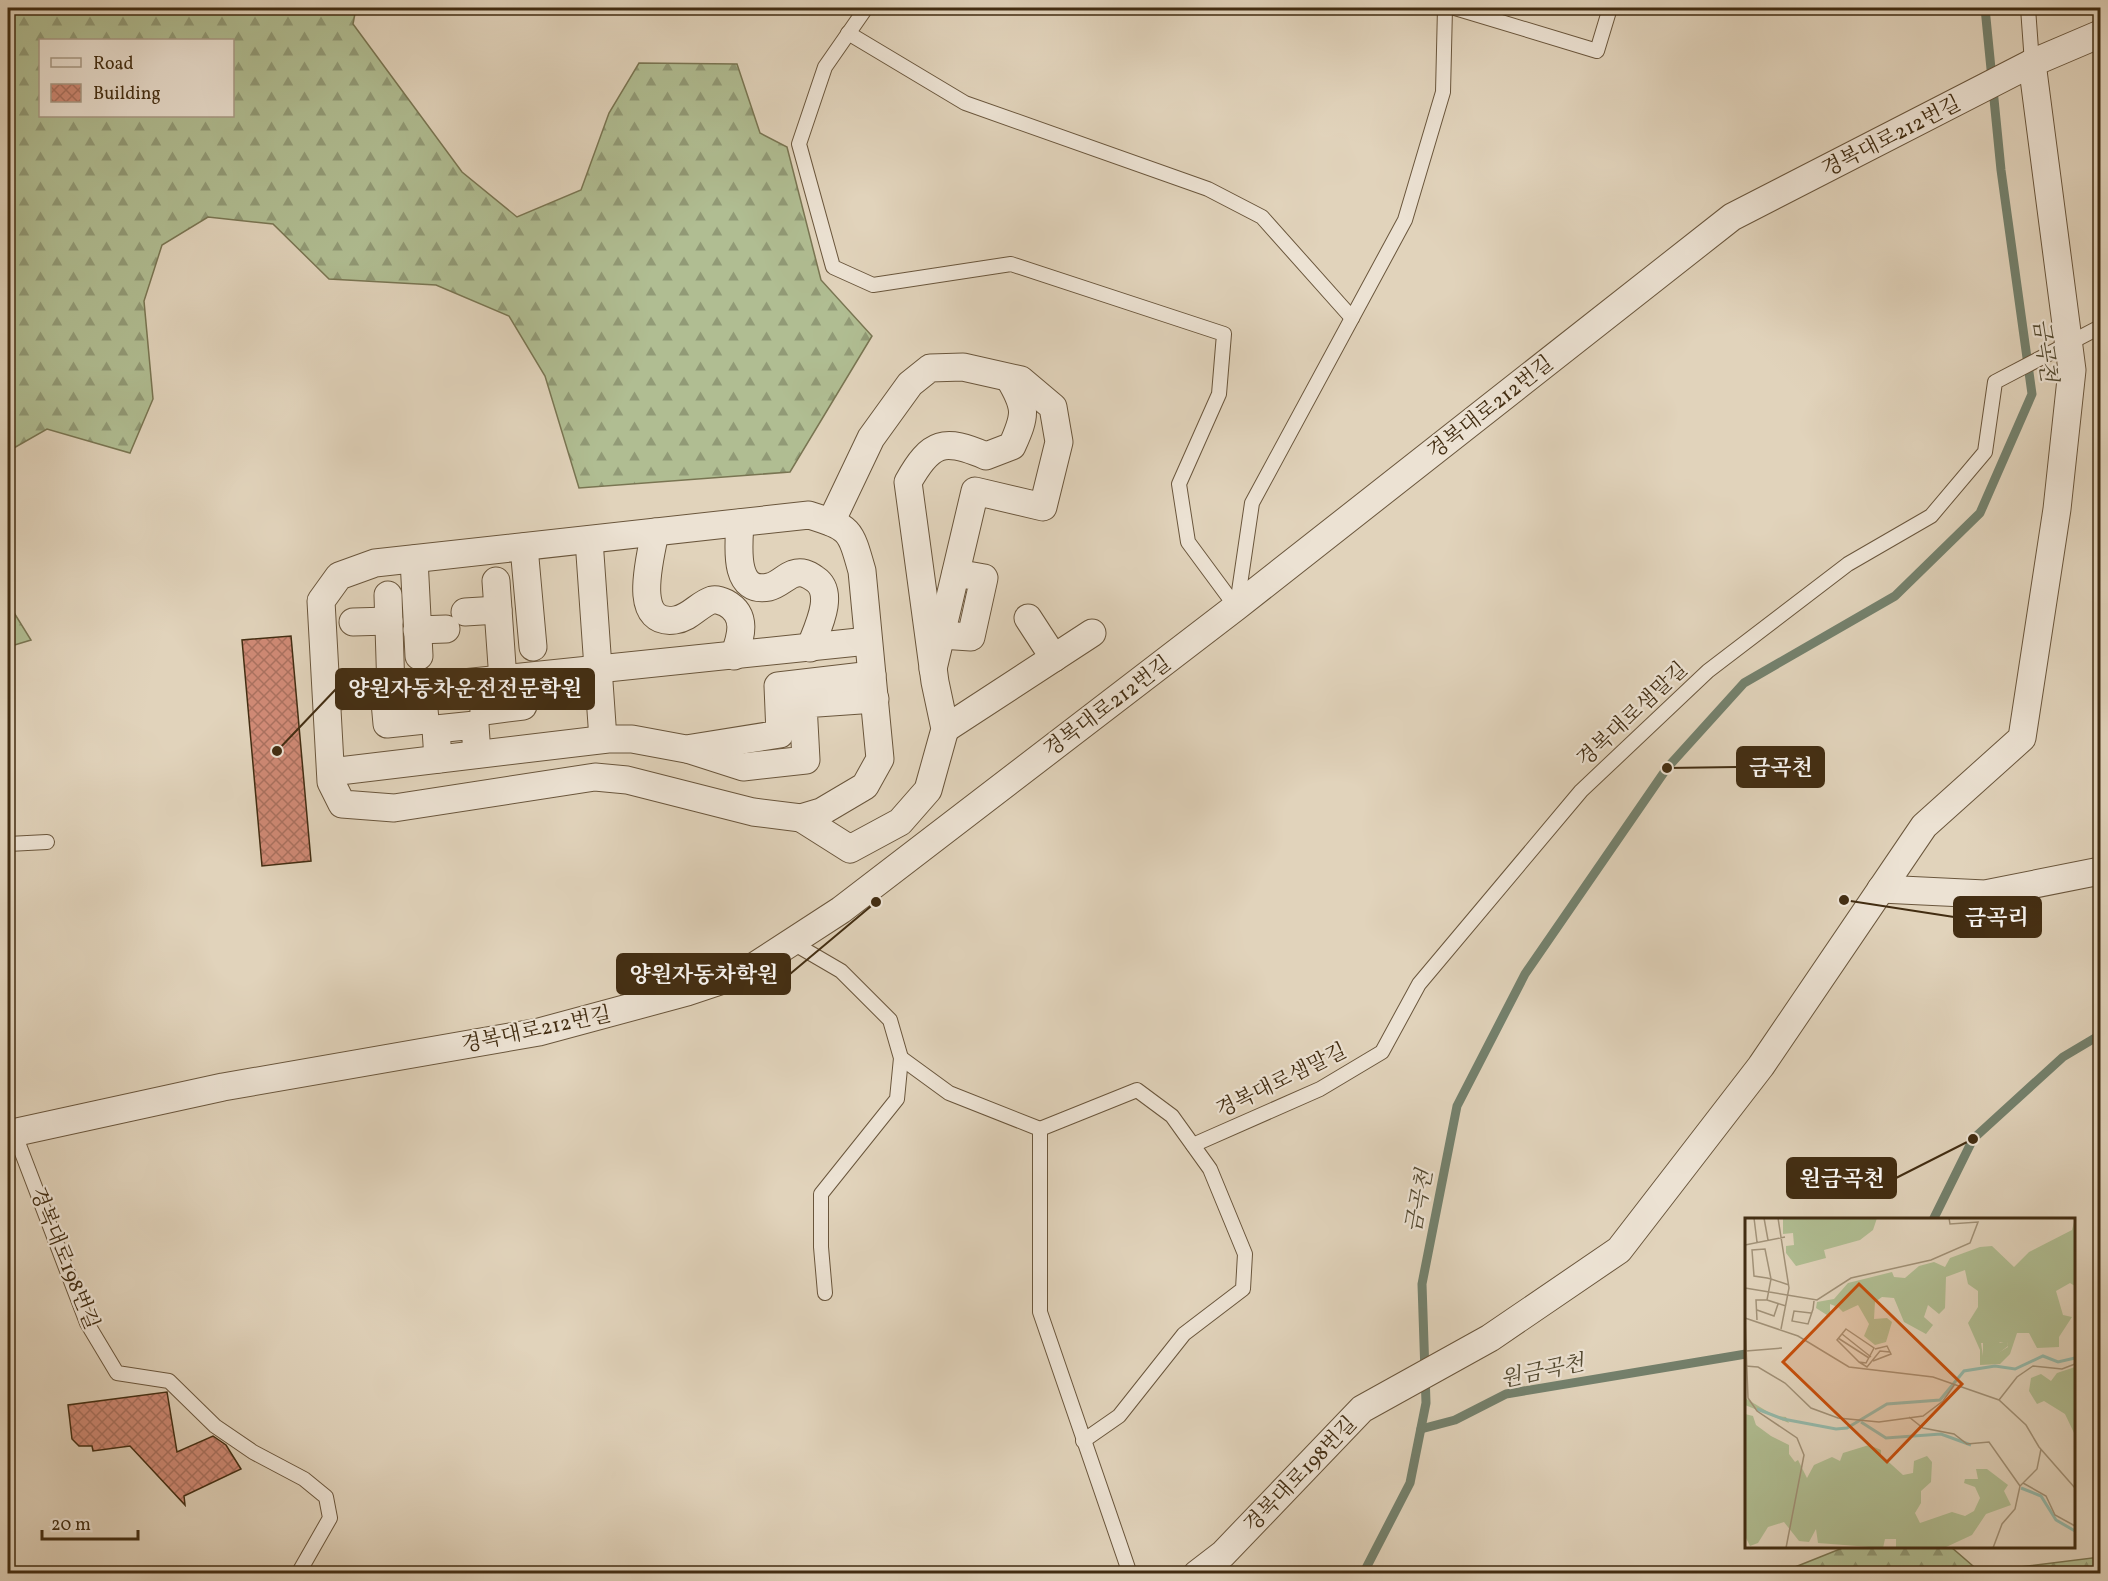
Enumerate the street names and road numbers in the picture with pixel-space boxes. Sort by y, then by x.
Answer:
street label: 경복대로212번길 [1817,90,1966,185]
street label: 경복대로212번길 [1422,350,1560,467]
street label: 경복대로212번길 [1038,650,1177,765]
street label: 경복대로샘말길 [1571,656,1695,774]
street label: 경복대로212번길 [459,1000,614,1060]
street label: 경복대로샘말길 [1211,1037,1352,1126]
street label: 경복대로198번길 [22,1183,105,1334]
street label: 경복대로198번길 [1238,1411,1364,1540]

